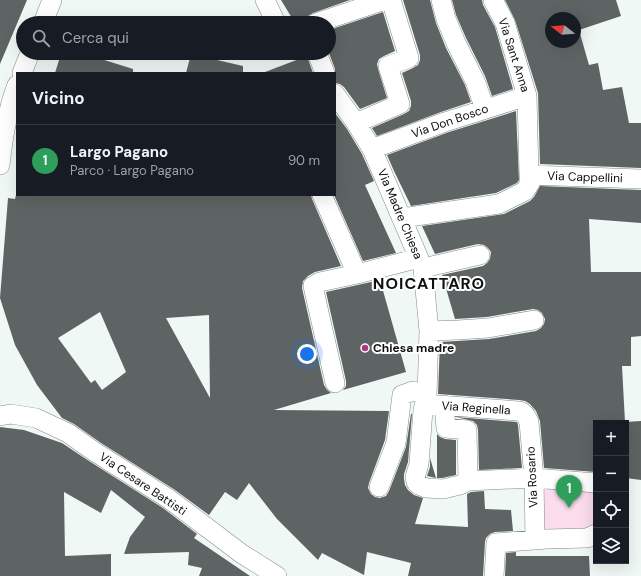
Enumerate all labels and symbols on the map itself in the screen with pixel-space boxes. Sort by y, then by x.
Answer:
north arrow [545,12,581,48]
street label: Via Sant Anna [494,16,534,94]
street label: Via Don Bosco [409,100,491,142]
street label: Via Madre Chiesa [374,166,426,262]
street label: Via Cappellini [547,168,623,186]
district label: NOICATTARO [373,273,485,294]
place label: Chiesa madre [373,340,454,356]
marker: Chiesa madre [360,343,370,353]
your location [297,344,317,364]
street label: Via Reginella [441,398,511,418]
street label: Via Rosario [522,446,542,508]
street label: Via Cesare Battisti [96,449,190,519]
pin: 1 [556,475,582,508]

